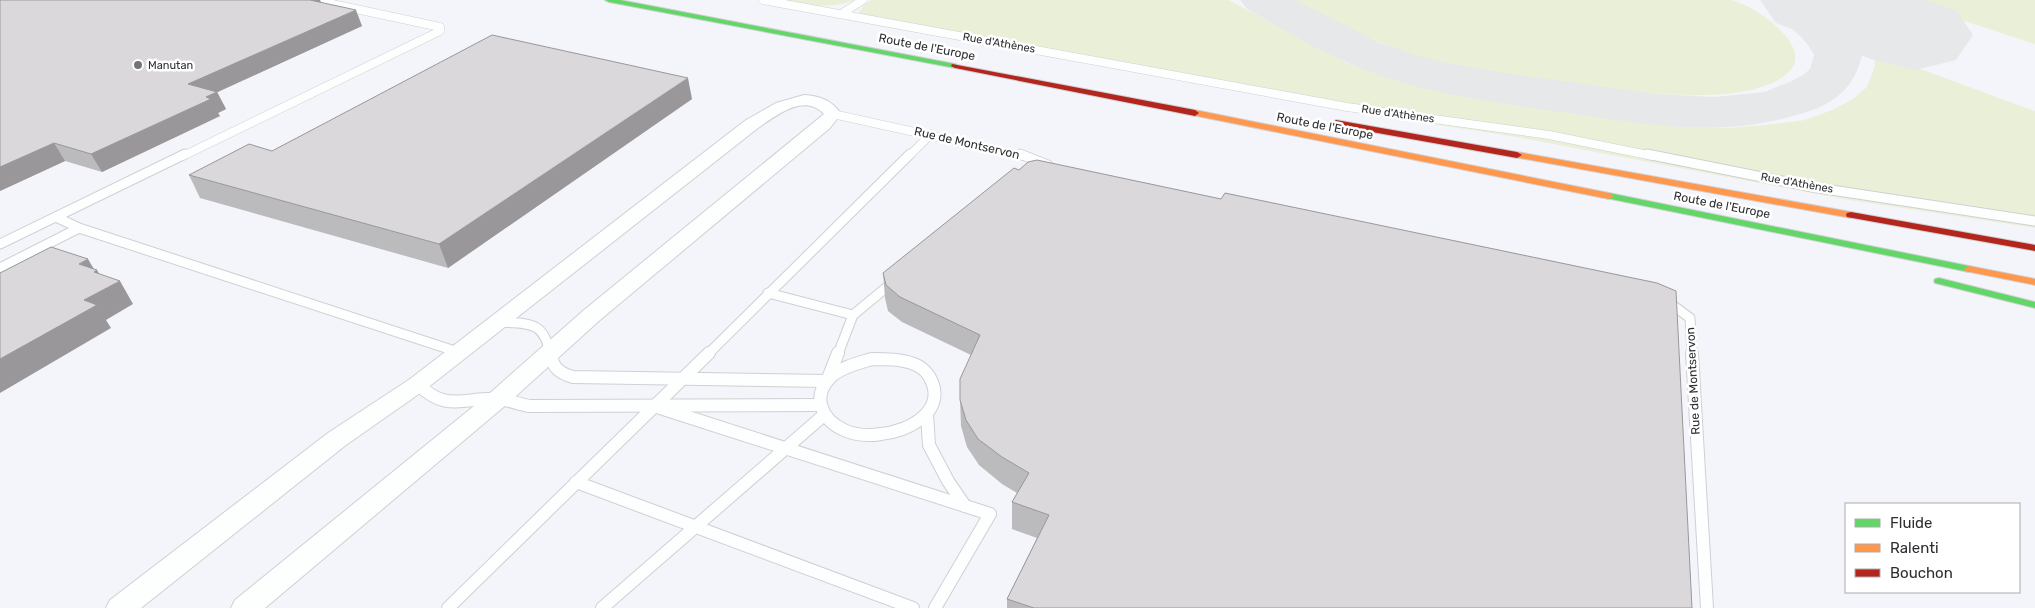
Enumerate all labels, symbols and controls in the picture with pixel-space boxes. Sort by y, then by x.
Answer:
street label: Rue d'Athènes [962,30,1037,56]
street label: Route de l'Europe [877,31,977,63]
marker: Manutan [132,59,144,71]
place label: Manutan [148,59,193,72]
street label: Rue d'Athènes [1361,102,1436,126]
street label: Route de l'Europe [1275,110,1375,142]
street label: Rue de Montservon [913,124,1021,162]
street label: Rue d'Athènes [1760,170,1835,196]
street label: Route de l'Europe [1672,189,1772,221]
street label: Rue de Montservon [1683,327,1703,435]
legend [1845,503,2020,593]
text: Fluide [1890,514,1932,532]
text: Ralenti [1890,539,1939,557]
text: Bouchon [1890,564,1953,582]

